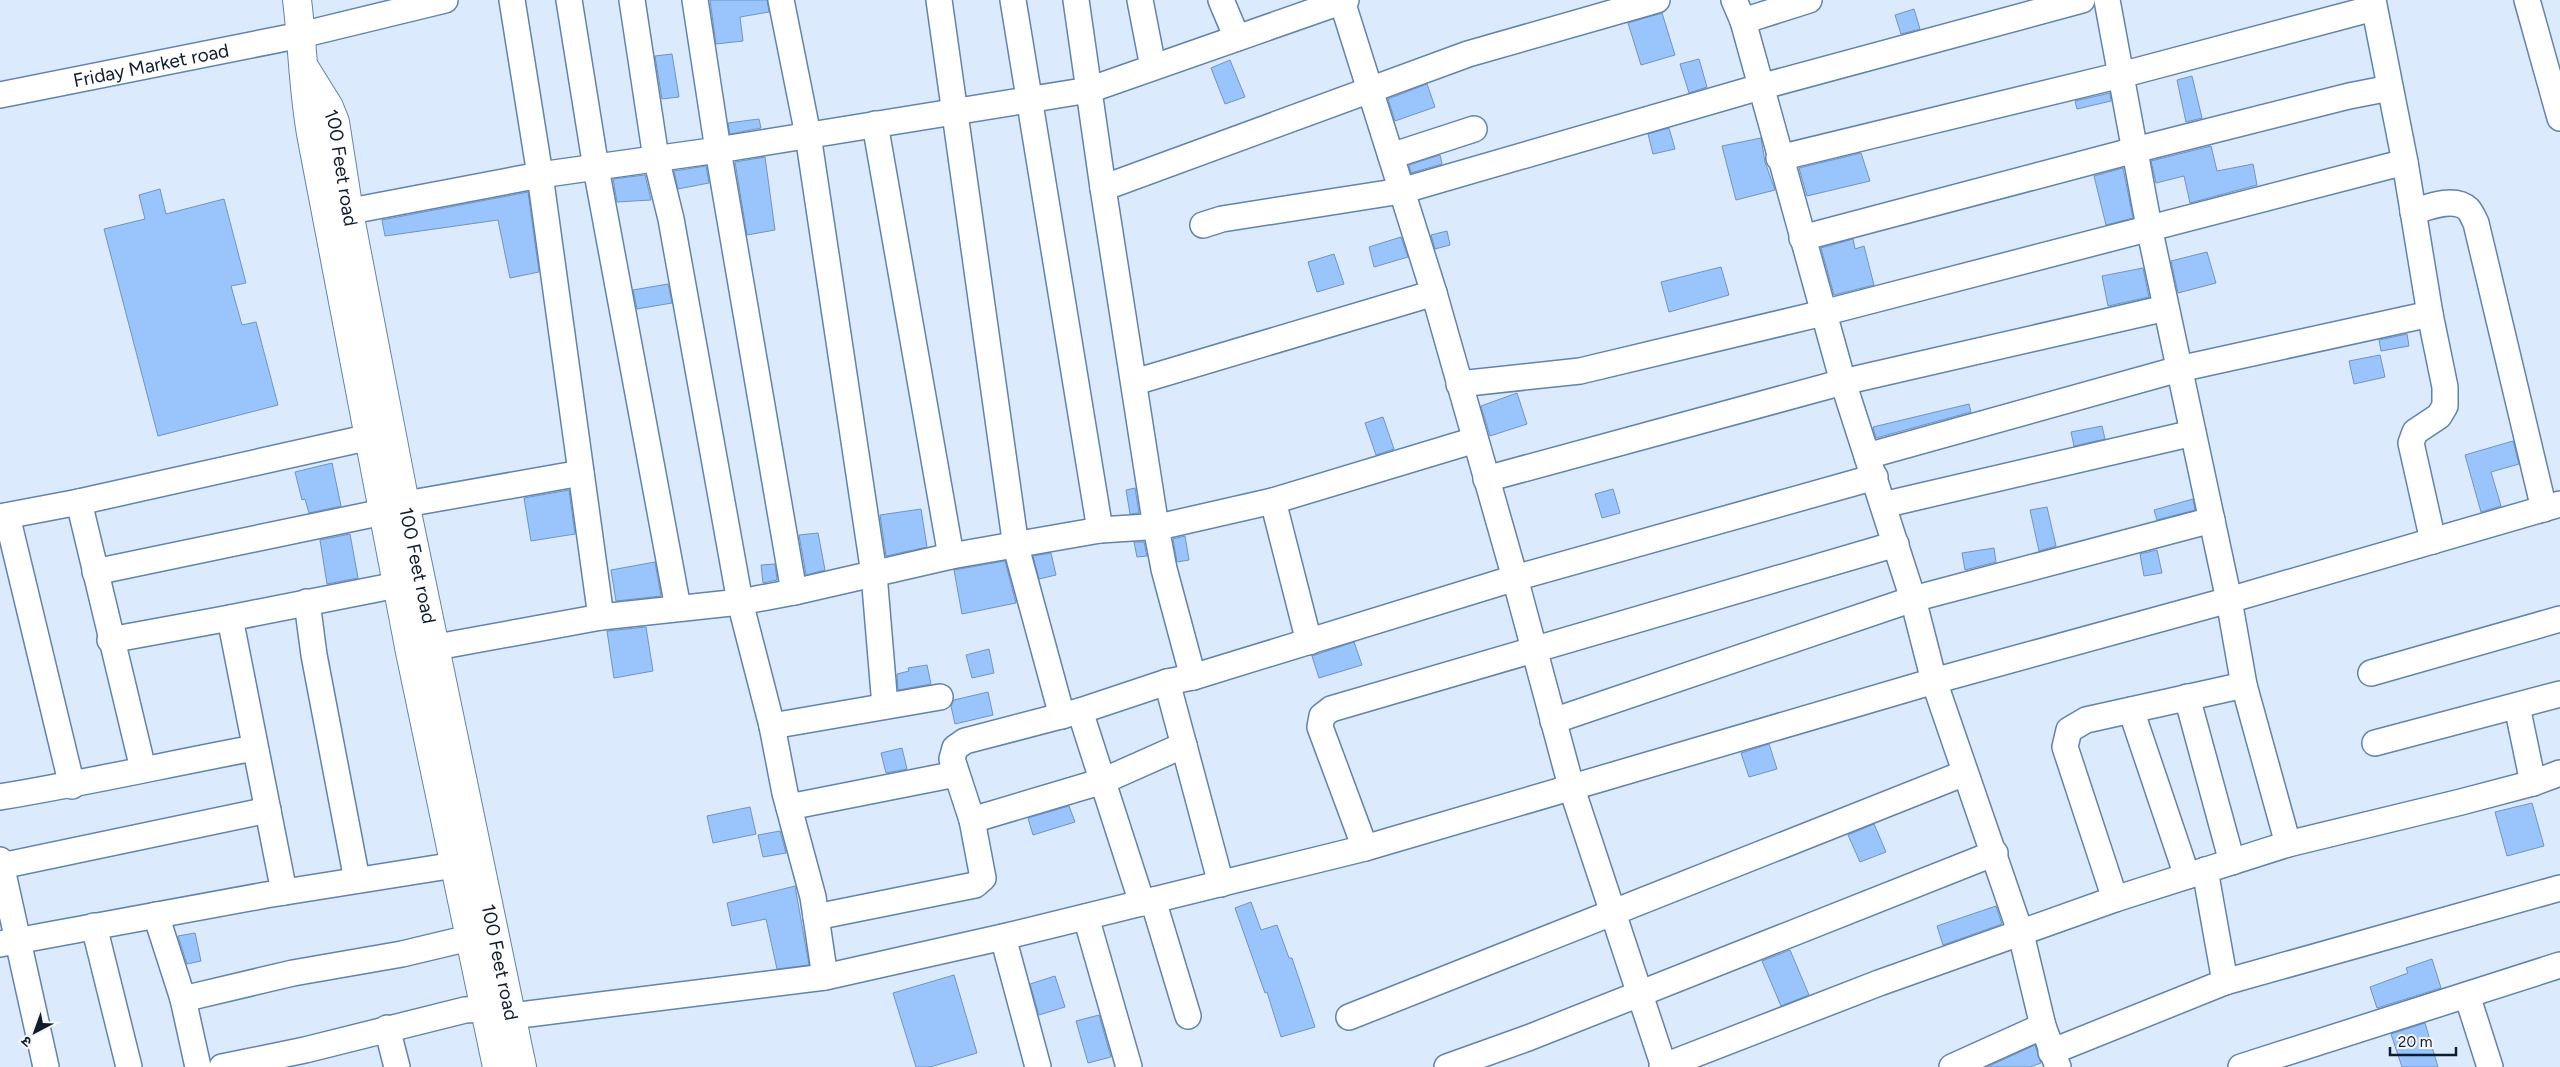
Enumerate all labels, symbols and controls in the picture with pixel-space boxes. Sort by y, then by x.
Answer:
street label: Friday Market road [71,39,231,92]
street label: 100 Feet road [319,106,362,228]
street label: 100 Feet road [394,505,441,626]
street label: 100 Feet road [477,902,523,1022]
north arrow [10,1007,60,1057]
scale bar [2390,1024,2456,1056]
text: उ [18,1032,35,1051]
text: 20 m [2398,1033,2432,1051]

